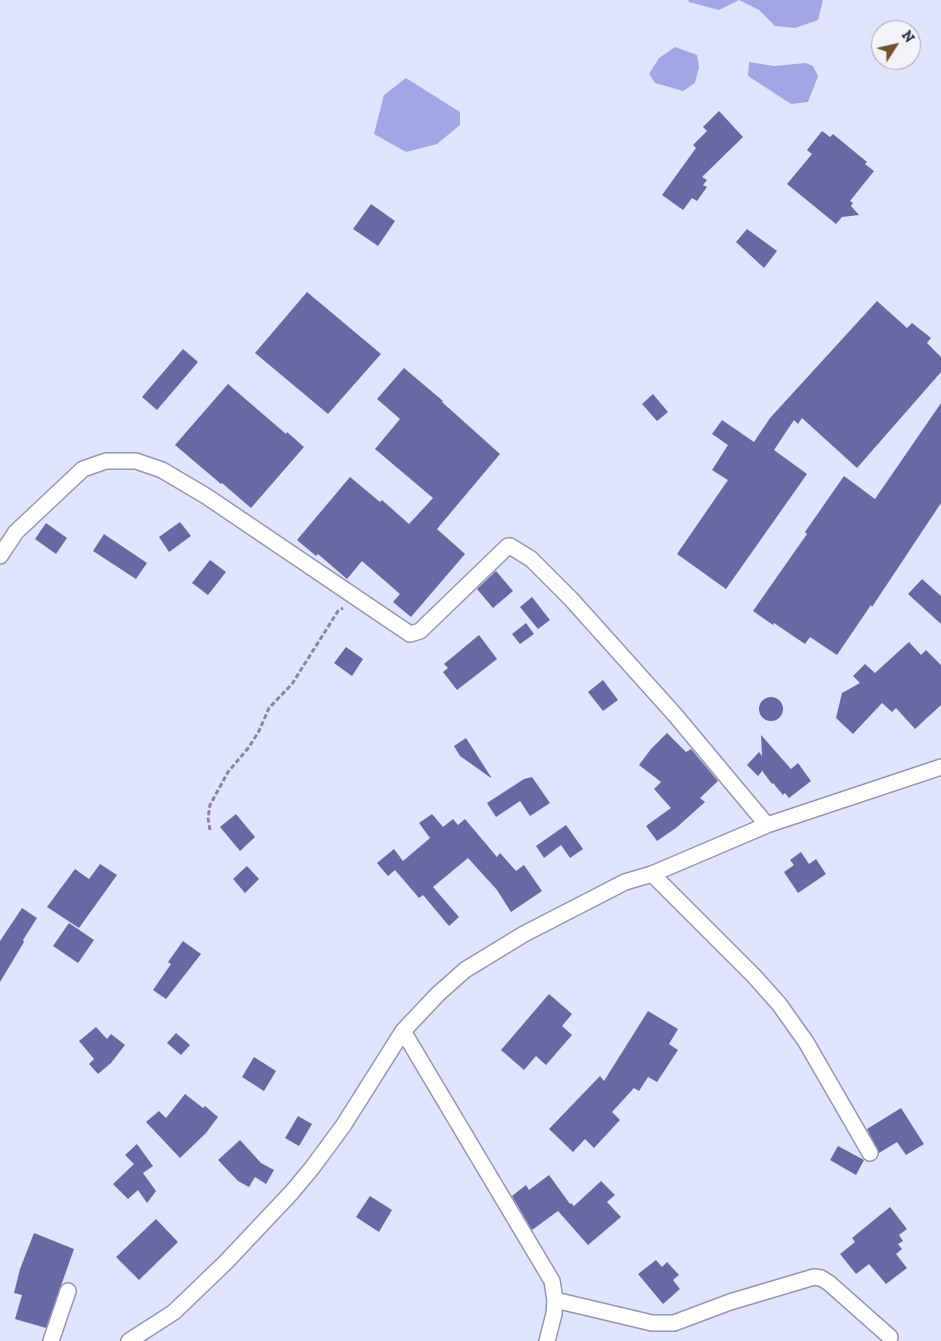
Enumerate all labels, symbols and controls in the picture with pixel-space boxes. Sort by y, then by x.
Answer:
north arrow [871,20,921,70]
text: N [898,27,918,46]

